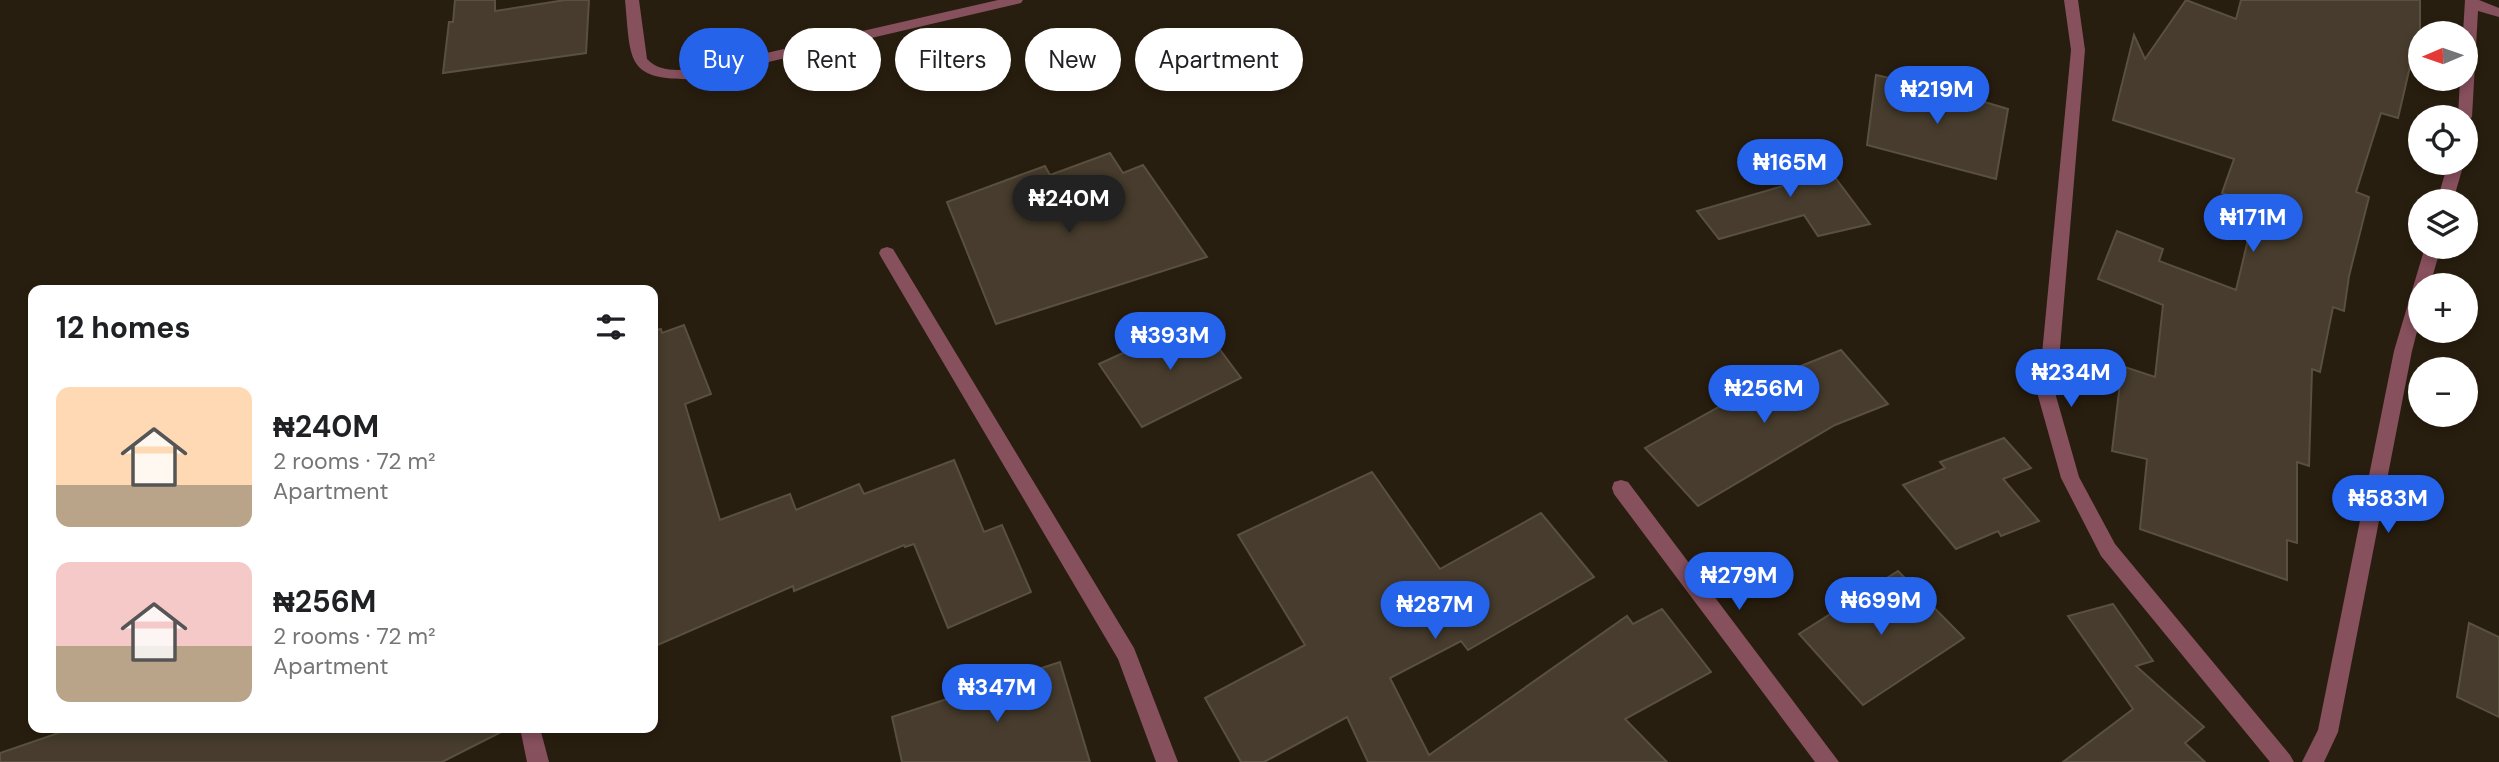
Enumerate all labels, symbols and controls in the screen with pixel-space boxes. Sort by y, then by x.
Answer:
north arrow [2408,21,2478,91]
map controls [2408,21,2478,427]
chip: Buy [679,28,769,91]
chip: Rent [783,28,881,91]
chip: Filters [895,28,1011,91]
chip: New [1025,28,1121,91]
chip: Apartment [1135,28,1303,91]
pin: ₦219M [1888,66,1986,126]
text: ₦219M [1900,74,1974,104]
button: locate [2408,105,2478,175]
pin: ₦165M [1741,140,1839,199]
text: ₦165M [1753,147,1827,177]
pin: ₦240M [1020,176,1118,235]
text: ₦240M [1028,183,1110,213]
button: layers [2408,189,2478,259]
pin: ₦171M [2204,194,2302,254]
text: ₦171M [2220,202,2286,232]
button: + [2408,273,2478,343]
text: 12 homes [56,308,190,347]
icon: filters [592,308,630,346]
pin: ₦393M [1121,312,1219,372]
text: ₦393M [1131,320,1209,350]
pin: ₦234M [2022,350,2120,409]
text: ₦234M [2031,357,2111,387]
button: − [2408,357,2478,427]
pin: ₦256M [1715,366,1813,425]
text: ₦256M [1724,373,1804,403]
text: ₦240M [273,407,379,446]
icon: home [112,415,196,499]
text: 2 rooms · 72 m² [273,446,436,476]
text: Apartment [273,476,388,506]
pin: ₦583M [2339,476,2437,535]
text: ₦583M [2348,483,2428,513]
pin: ₦279M [1690,552,1788,612]
text: ₦279M [1701,560,1777,590]
pin: ₦699M [1832,578,1930,637]
text: ₦256M [273,582,376,621]
pin: ₦287M [1386,582,1484,641]
text: ₦699M [1841,585,1921,615]
text: ₦287M [1397,589,1473,619]
icon: home [112,590,196,674]
text: 2 rooms · 72 m² [273,621,436,651]
text: Apartment [273,651,388,681]
pin: ₦347M [948,664,1046,724]
text: ₦347M [958,672,1036,702]

